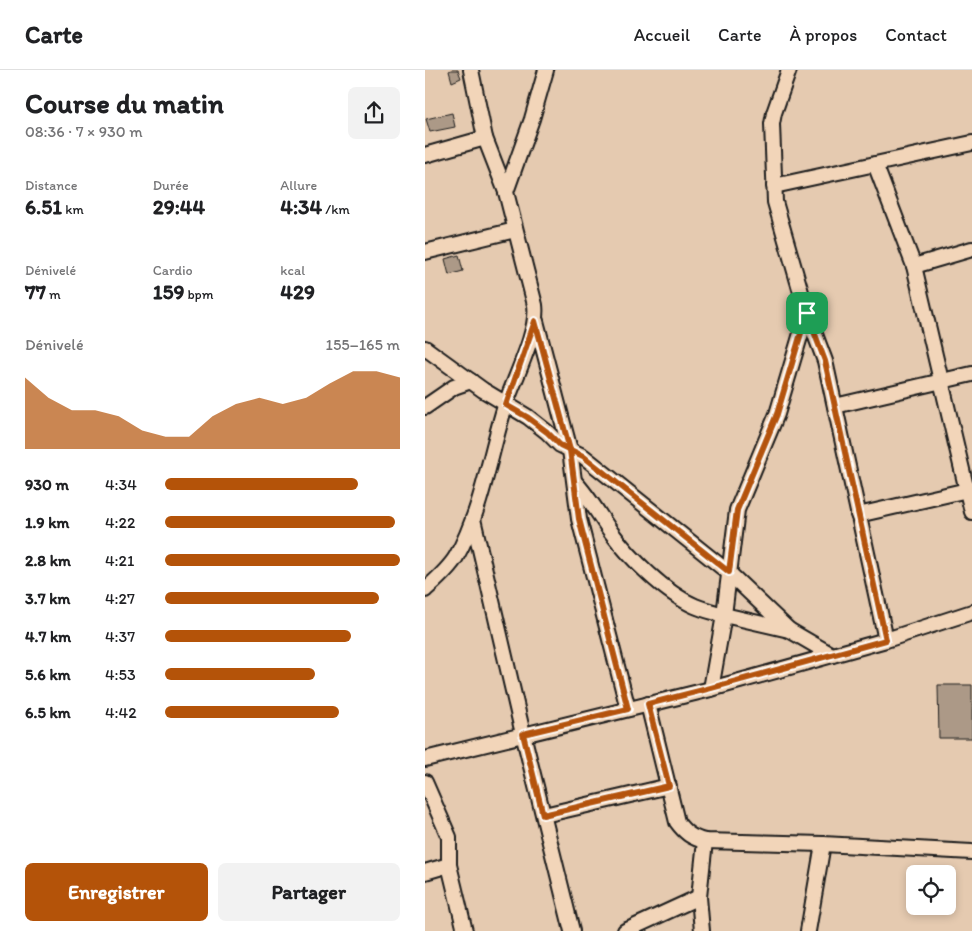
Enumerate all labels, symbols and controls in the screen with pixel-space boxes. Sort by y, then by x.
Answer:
text: Carte [25,20,83,49]
text: Accueil [634,24,690,46]
text: Carte [718,24,761,46]
text: À propos [789,24,857,46]
text: Contact [885,24,947,46]
text: Course du matin [25,86,224,120]
button: share [348,87,400,139]
text: 08:36 · 7 × 930 m [25,122,143,141]
text: Distance [25,177,77,194]
text: Durée [153,177,189,194]
text: Allure [280,177,317,194]
text: 6.51 [25,194,62,219]
text: 29:44 [153,194,205,219]
text: 4:34 [280,194,322,219]
text: km [62,201,84,218]
text: /km [322,201,350,218]
text: Dénivelé [25,262,76,279]
text: Cardio [153,262,193,279]
text: kcal [280,262,305,279]
text: 77 [25,279,46,304]
text: 159 [153,279,184,304]
text: 429 [280,279,315,304]
text: m [46,286,61,303]
text: bpm [184,286,214,303]
pin [786,292,828,334]
icon: arrive [793,299,821,327]
text: Dénivelé [25,335,84,354]
text: 155–165 m [326,335,400,354]
text: 930 m [25,475,69,494]
text: 4:34 [105,475,137,494]
text: 1.9 km [25,513,69,532]
text: 4:22 [105,513,135,532]
text: 2.8 km [25,551,71,570]
text: 4:21 [105,551,134,570]
text: 3.7 km [25,589,70,608]
text: 4:27 [105,589,135,608]
text: 4.7 km [25,627,71,646]
text: 4:37 [105,627,135,646]
text: 5.6 km [25,665,71,684]
text: 4:53 [105,665,136,684]
text: 6.5 km [25,703,71,722]
text: 4:42 [105,703,137,722]
button: Enregistrer [25,863,208,921]
button: Partager [218,863,400,921]
map controls [906,865,956,915]
button: locate [906,865,956,915]

